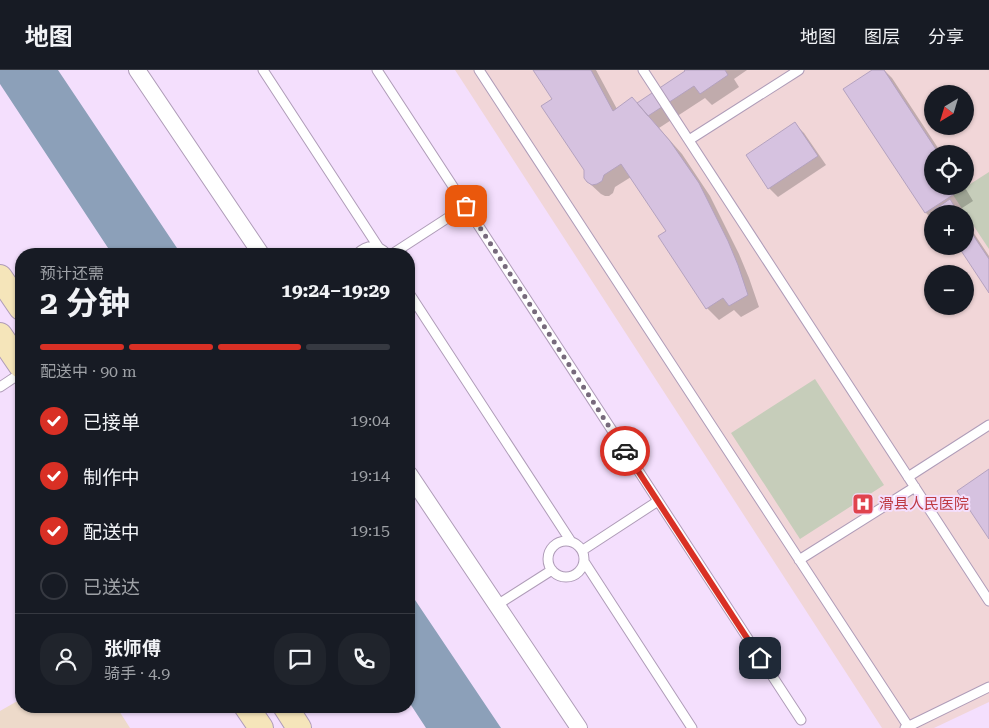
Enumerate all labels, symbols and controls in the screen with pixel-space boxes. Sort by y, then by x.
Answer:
text: 地图 [25,23,73,51]
text: 地图 [800,26,836,47]
text: 图层 [864,26,900,47]
text: 分享 [928,26,964,47]
north arrow [924,85,974,135]
map controls [924,85,974,315]
button: locate [924,145,974,195]
pin [445,185,487,227]
icon: bag [452,192,480,220]
button: + [924,205,974,255]
text: 预计还需 [40,264,104,283]
button: − [924,265,974,315]
text: 19:24–19:29 [281,279,390,302]
text: 2 分钟 [40,284,130,322]
text: 配送中 · 90 m [40,362,137,381]
icon: check [40,407,68,435]
text: 已接单 [83,411,140,434]
text: 19:04 [350,411,390,430]
courier [600,426,650,476]
icon: car [611,437,639,465]
icon: check [40,462,68,490]
text: 制作中 [83,466,140,489]
text: 19:14 [350,466,390,485]
hospital icon: 滑县人民医院 [851,492,875,516]
place label: 滑县人民医院 [879,495,969,513]
icon: check [40,517,68,545]
text: 配送中 [83,521,140,544]
text: 19:15 [350,521,390,540]
text: 已送达 [83,576,140,599]
button: person [40,633,92,685]
button: chat [274,633,326,685]
button: phone [338,633,390,685]
text: 张师傅 [104,637,161,660]
pin [739,637,781,679]
icon: home [746,644,774,672]
text: 骑手 · 4.9 [104,664,170,683]

